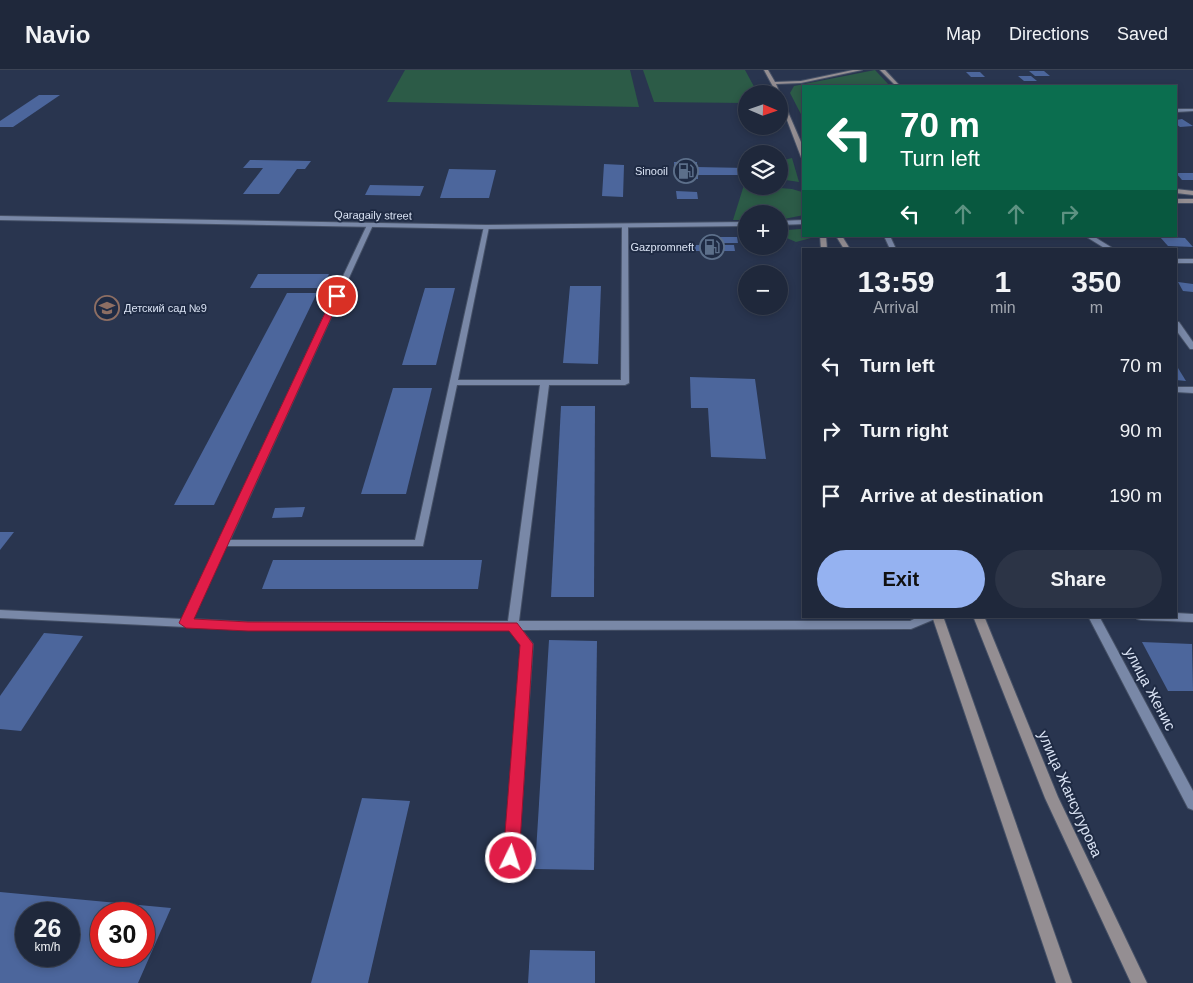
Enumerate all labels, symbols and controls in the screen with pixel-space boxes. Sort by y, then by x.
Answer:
text: Navio [25,21,90,48]
text: Map [946,24,981,44]
text: Directions [1009,24,1089,44]
text: Saved [1117,24,1168,44]
north arrow [738,85,788,135]
map controls [738,85,788,315]
icon: left [817,105,882,170]
text: 70 m [900,105,980,144]
button: layers [738,145,788,195]
text: Turn left [900,146,980,171]
fuel station icon: Sinooil [673,158,699,184]
place label: Sinooil [635,165,668,177]
icon: left [896,200,924,228]
icon: ahead [949,200,977,228]
icon: ahead [1002,200,1030,228]
icon: right [1055,200,1083,228]
button: + [738,205,788,255]
street label: Qaragaily street [334,208,412,222]
fuel station icon: Gazpromneft [699,234,725,260]
place label: Gazpromneft [630,241,694,253]
button: − [738,265,788,315]
text: 13:59 [858,265,934,298]
text: 1 [994,265,1011,298]
text: 350 [1071,265,1121,298]
pin [316,275,358,317]
icon: arrive [323,282,351,310]
school or university icon: Детский сад №9 [94,295,120,321]
text: Arrival [873,299,919,316]
text: min [990,299,1016,316]
text: m [1090,299,1103,316]
place label: Детский сад №9 [124,302,207,314]
icon: left [817,352,845,380]
text: Turn left [860,355,935,376]
text: 70 m [1120,355,1162,376]
icon: right [817,417,845,445]
text: Turn right [860,420,948,441]
text: 90 m [1120,420,1162,441]
icon: arrive [817,482,845,510]
text: Arrive at destination [860,485,1044,506]
text: 190 m [1109,485,1162,506]
button: Exit [817,550,985,608]
button: Share [995,550,1162,608]
street label: улица Женис [1121,644,1180,734]
street label: улица Жансугурова [1035,728,1106,860]
position arrow [484,831,536,883]
speed limit sign: 30 [90,902,155,967]
text: 26 [34,914,61,942]
text: km/h [34,940,61,954]

